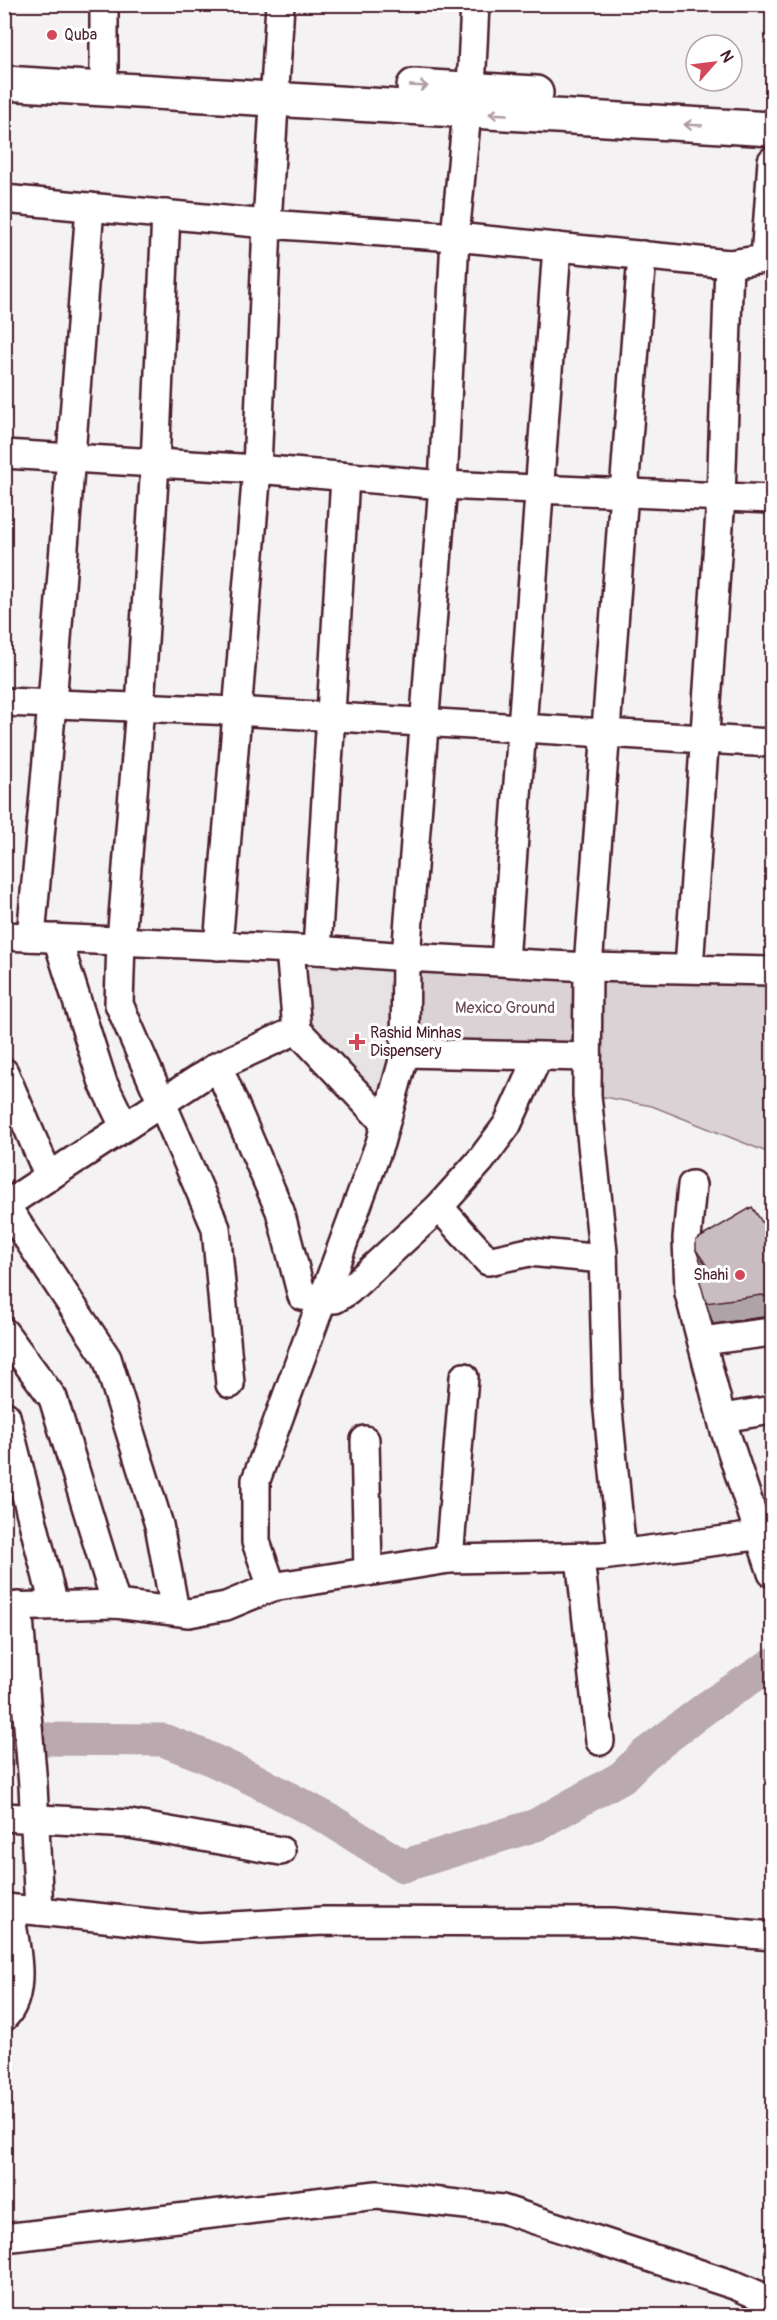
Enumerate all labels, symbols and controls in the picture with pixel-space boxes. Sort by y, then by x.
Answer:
place label: Quba [64,25,97,45]
marker: Quba [45,28,59,42]
north arrow [684,33,744,93]
text: N [715,47,738,66]
one-way arrow [409,81,429,92]
one-way arrow [489,108,509,119]
one-way arrow [684,119,704,130]
park label: Mexico Ground [455,998,555,1018]
place label: Rashid Minhas Dispensery [370,1023,461,1061]
marker: Rashid Minhas Dispensery [348,1033,366,1051]
place label: Shahi [693,1265,728,1285]
marker: Shahi [733,1268,747,1282]

